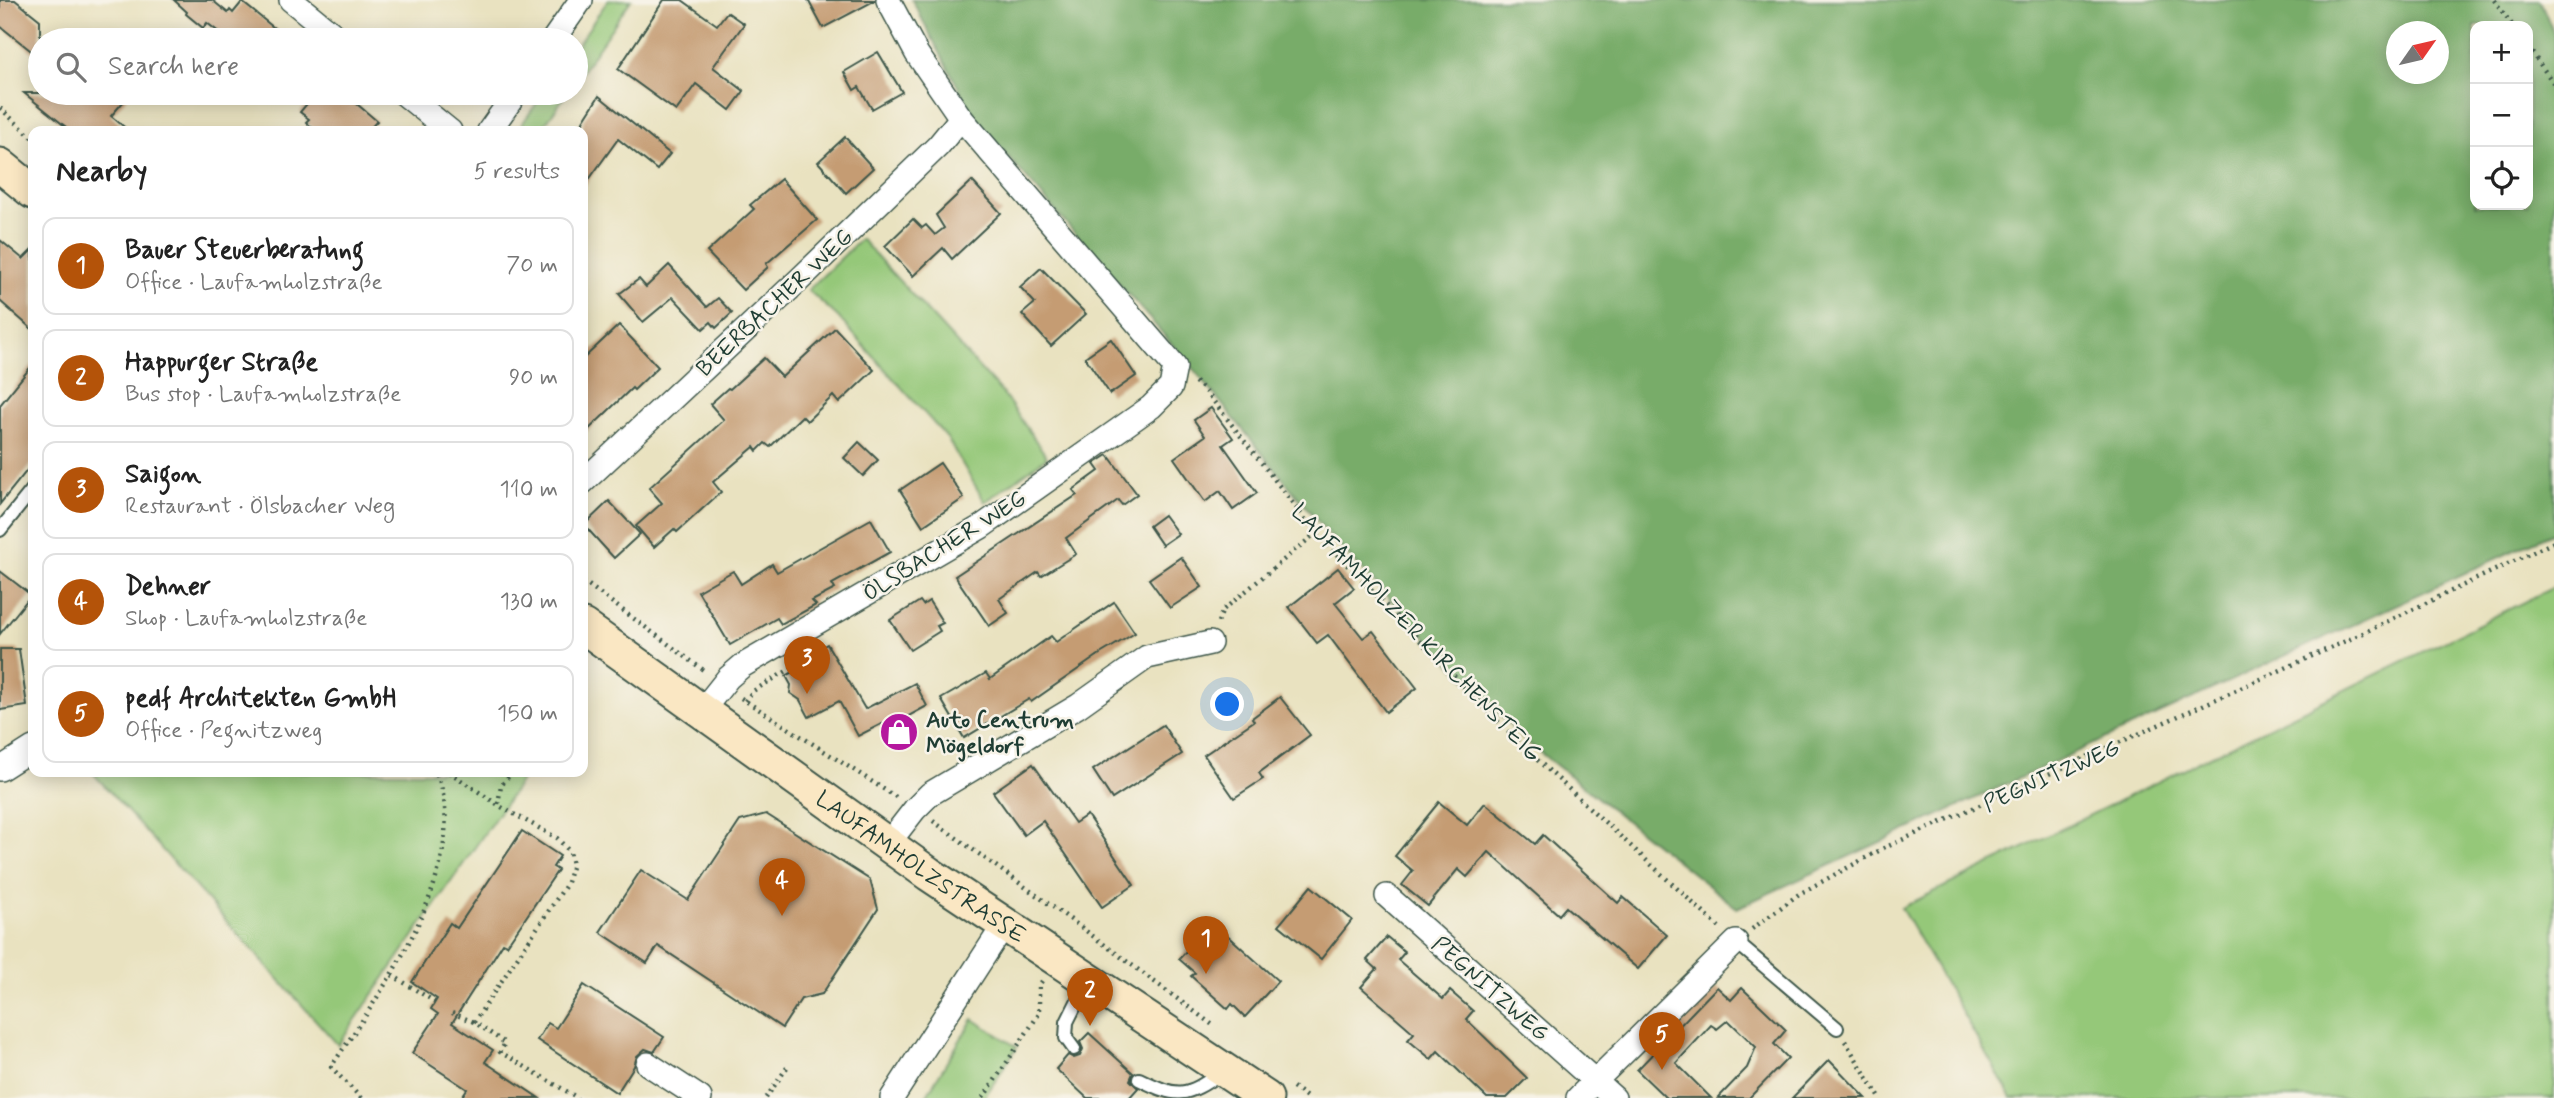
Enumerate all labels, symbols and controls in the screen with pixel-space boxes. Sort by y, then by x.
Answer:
north arrow [2386,21,2449,84]
map controls [2470,21,2533,210]
button: + [2470,21,2533,84]
search box [28,28,588,105]
icon: search [52,48,90,86]
text: Search here [108,50,239,84]
button: − [2470,84,2533,147]
button: locate [2470,147,2533,210]
text: Nearby [56,152,147,191]
text: 5 results [474,157,560,187]
street label: BEERBACHER WEG [690,223,860,384]
text: Bauer Steuerberatung [125,234,364,268]
text: 1 [76,251,86,281]
text: 70 m [506,251,558,281]
text: Office · Laufamholzstraße [125,268,383,298]
text: Happurger Straße [125,346,318,380]
text: 2 [75,363,87,393]
text: 90 m [509,363,558,393]
text: Bus stop · Laufamholzstraße [125,380,401,410]
text: Saigon [125,458,201,492]
text: 3 [76,475,86,505]
text: 110 m [499,475,558,505]
street label: ÖLSBACHER WEG [858,484,1032,609]
text: Restaurant · Ölsbacher Weg [125,492,395,522]
street label: LAUFAMHOLZER KIRCHENSTEIG [1284,498,1547,769]
text: Dehner [125,570,211,604]
text: 4 [74,587,88,617]
text: 130 m [500,587,558,617]
text: Shop · Laufamholzstraße [125,604,367,634]
pin: 3 [784,636,830,694]
text: pedf Architekten GmbH [125,682,396,716]
your location [1210,687,1244,721]
text: 5 [74,699,88,729]
text: 150 m [497,699,558,729]
place label: Auto Centrum Mögeldorf [926,706,1074,762]
shop icon: Auto Centrum Mögeldorf [878,711,920,753]
text: Office · Pegnitzweg [125,716,322,746]
street label: PEGNITZWEG [1979,733,2125,820]
street label: LAUFAMHOLZSTRASSE [809,785,1031,951]
pin: 4 [759,858,805,916]
pin: 1 [1183,916,1229,974]
street label: PEGNITZWEG [1425,930,1555,1049]
pin: 2 [1067,968,1113,1026]
pin: 5 [1639,1012,1685,1070]

